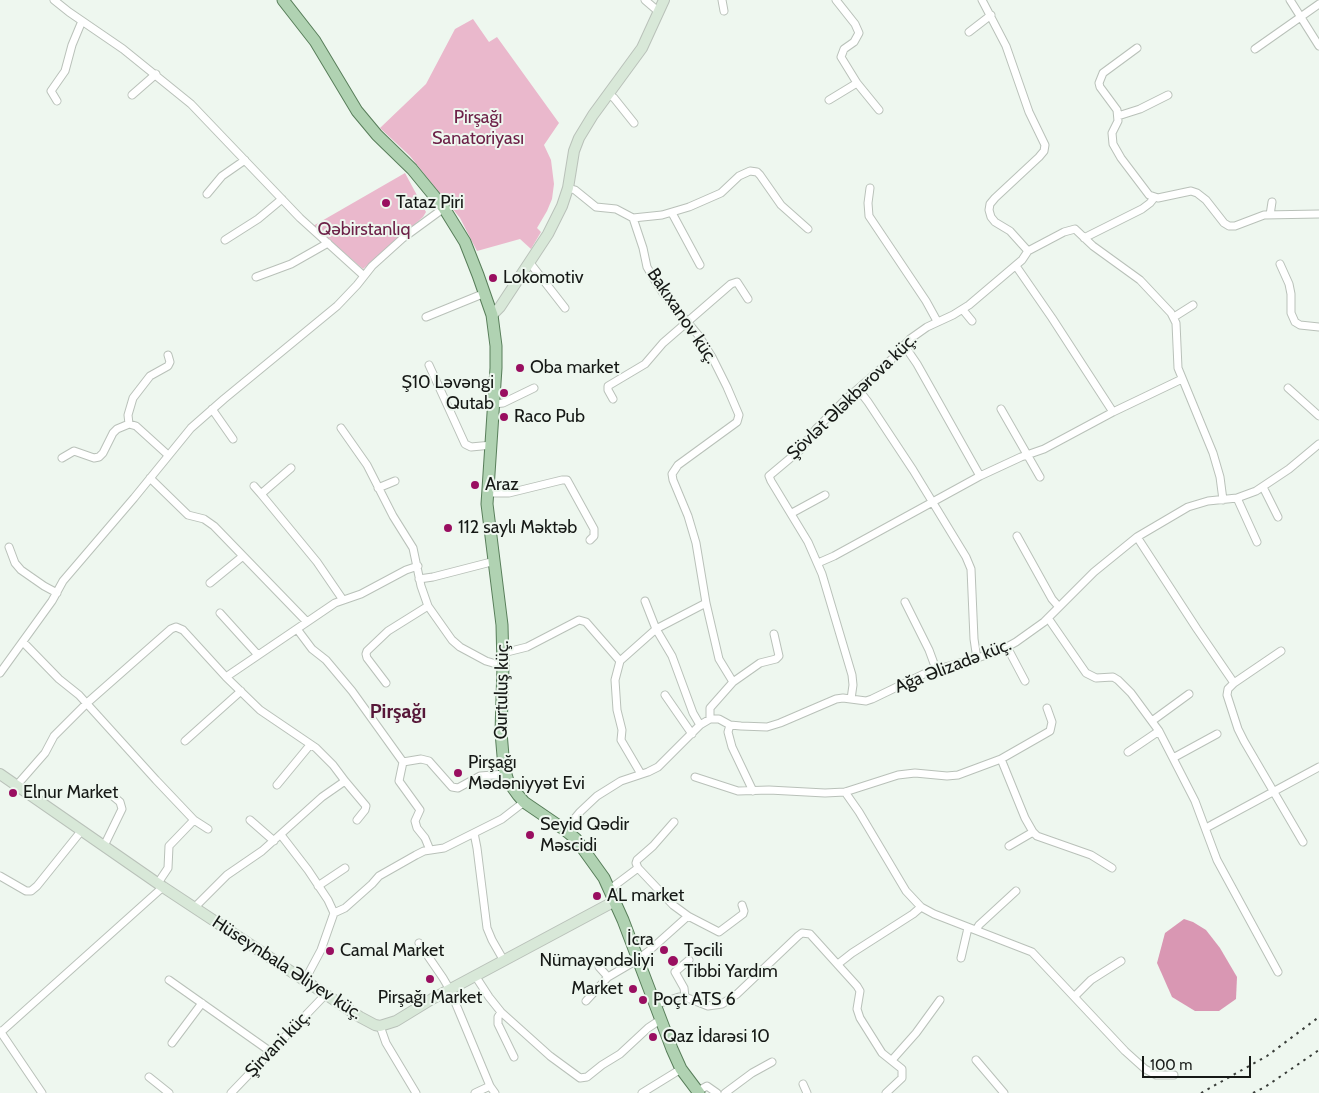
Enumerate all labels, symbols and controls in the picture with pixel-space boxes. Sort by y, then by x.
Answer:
park label: Pirşağı Sanatoriyası [432,107,524,150]
place label: Tataz Piri [396,192,464,214]
marker: Tataz Piri [380,197,392,209]
park label: Qəbirstanlıq [318,219,410,241]
street label: Bakıxanov küç. [642,264,722,368]
place label: Lokomotiv [503,267,584,289]
marker: Lokomotiv [487,272,499,284]
street label: Şövlət Ələkbərova küç. [783,329,921,465]
place label: Oba market [530,357,619,379]
marker: Oba market [514,362,526,374]
place label: Ş10 Ləvəngi Qutab [402,372,494,414]
marker: Ş10 Ləvəngi Qutab [498,387,510,399]
place label: Raco Pub [514,406,585,428]
marker: Raco Pub [498,411,510,423]
place label: Araz [485,474,519,496]
marker: Araz [469,479,481,491]
place label: 112 saylı Məktəb [458,517,577,539]
marker: 112 saylı Məktəb [442,522,454,534]
street label: Ağa Əlizadə küç. [892,634,1014,698]
street label: Qurtuluş küç. [490,640,514,740]
district label: Pirşağı [370,700,426,724]
place label: Pirşağı Mədəniyyət Evi [468,752,585,794]
marker: Pirşağı Mədəniyyət Evi [452,767,464,779]
place label: Elnur Market [23,782,118,804]
marker: Elnur Market [7,787,19,799]
place label: Seyid Qədir Məscidi [540,814,629,856]
marker: Seyid Qədir Məscidi [524,829,536,841]
place label: AL market [607,885,684,907]
marker: AL market [591,890,603,902]
street label: Hüseynbala Əliyev küç. [208,911,366,1025]
place label: İcra Nümayəndəliyi [539,929,654,972]
place label: Camal Market [340,940,444,962]
place label: Təcili Tibbi Yardım [684,940,778,982]
marker: İcra Nümayəndəliyi [658,944,670,956]
marker: Camal Market [324,945,336,957]
marker: Təcili Tibbi Yardım [666,954,680,968]
marker: Pirşağı Market [424,973,436,985]
place label: Market [571,978,623,1000]
marker: Market [627,983,639,995]
place label: Pirşağı Market [378,987,482,1009]
place label: Poçt ATS 6 [653,989,736,1011]
marker: Poçt ATS 6 [637,994,649,1006]
street label: Şirvani küç. [241,1006,315,1082]
place label: Qaz İdarəsi 10 [663,1026,770,1048]
marker: Qaz İdarəsi 10 [647,1031,659,1043]
scale bar [1144,1046,1253,1078]
text: 100 m [1150,1056,1192,1074]

